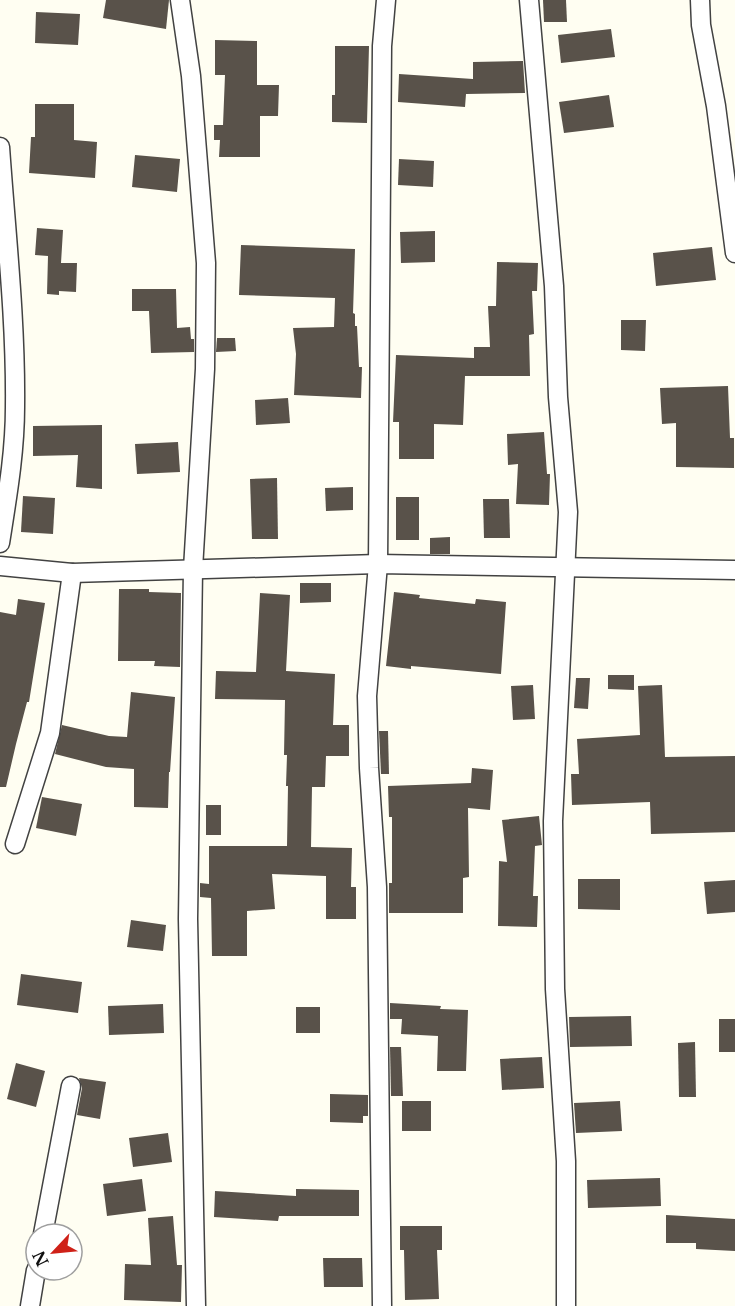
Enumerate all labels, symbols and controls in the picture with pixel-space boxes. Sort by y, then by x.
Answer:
north arrow [24,1222,84,1282]
text: N [28,1247,53,1270]

